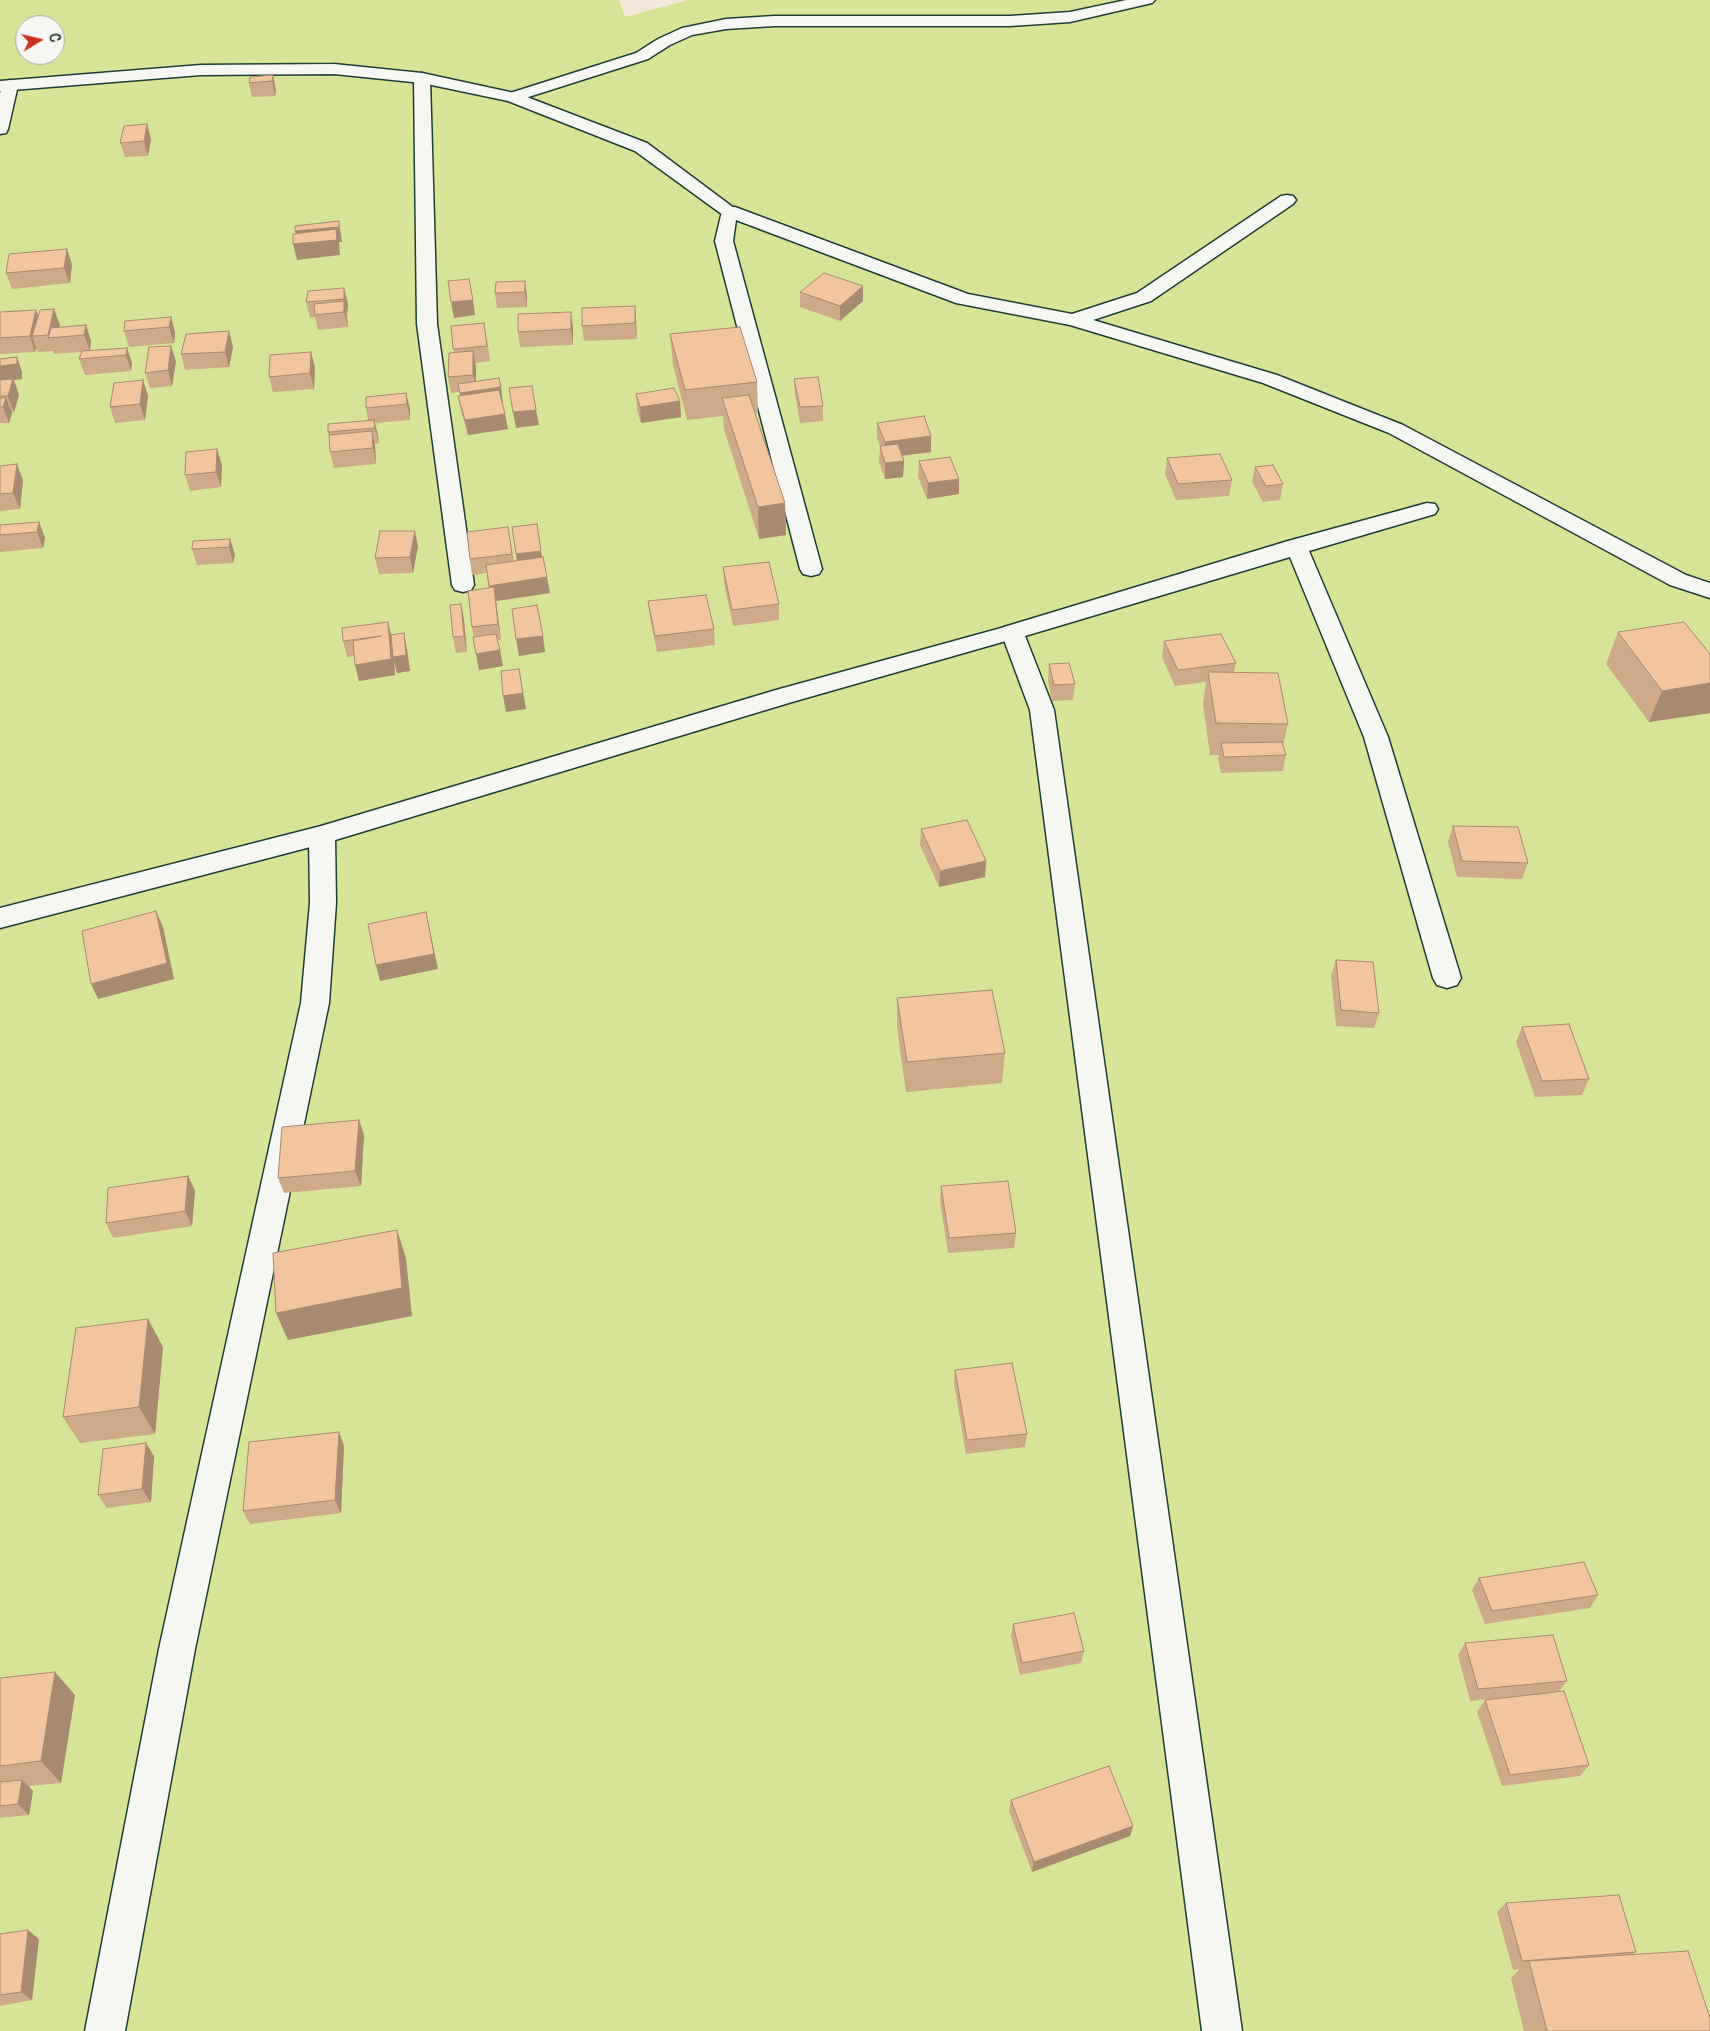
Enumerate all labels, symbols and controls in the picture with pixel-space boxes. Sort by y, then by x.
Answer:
north arrow [15,15,65,65]
text: С [45,32,63,43]

